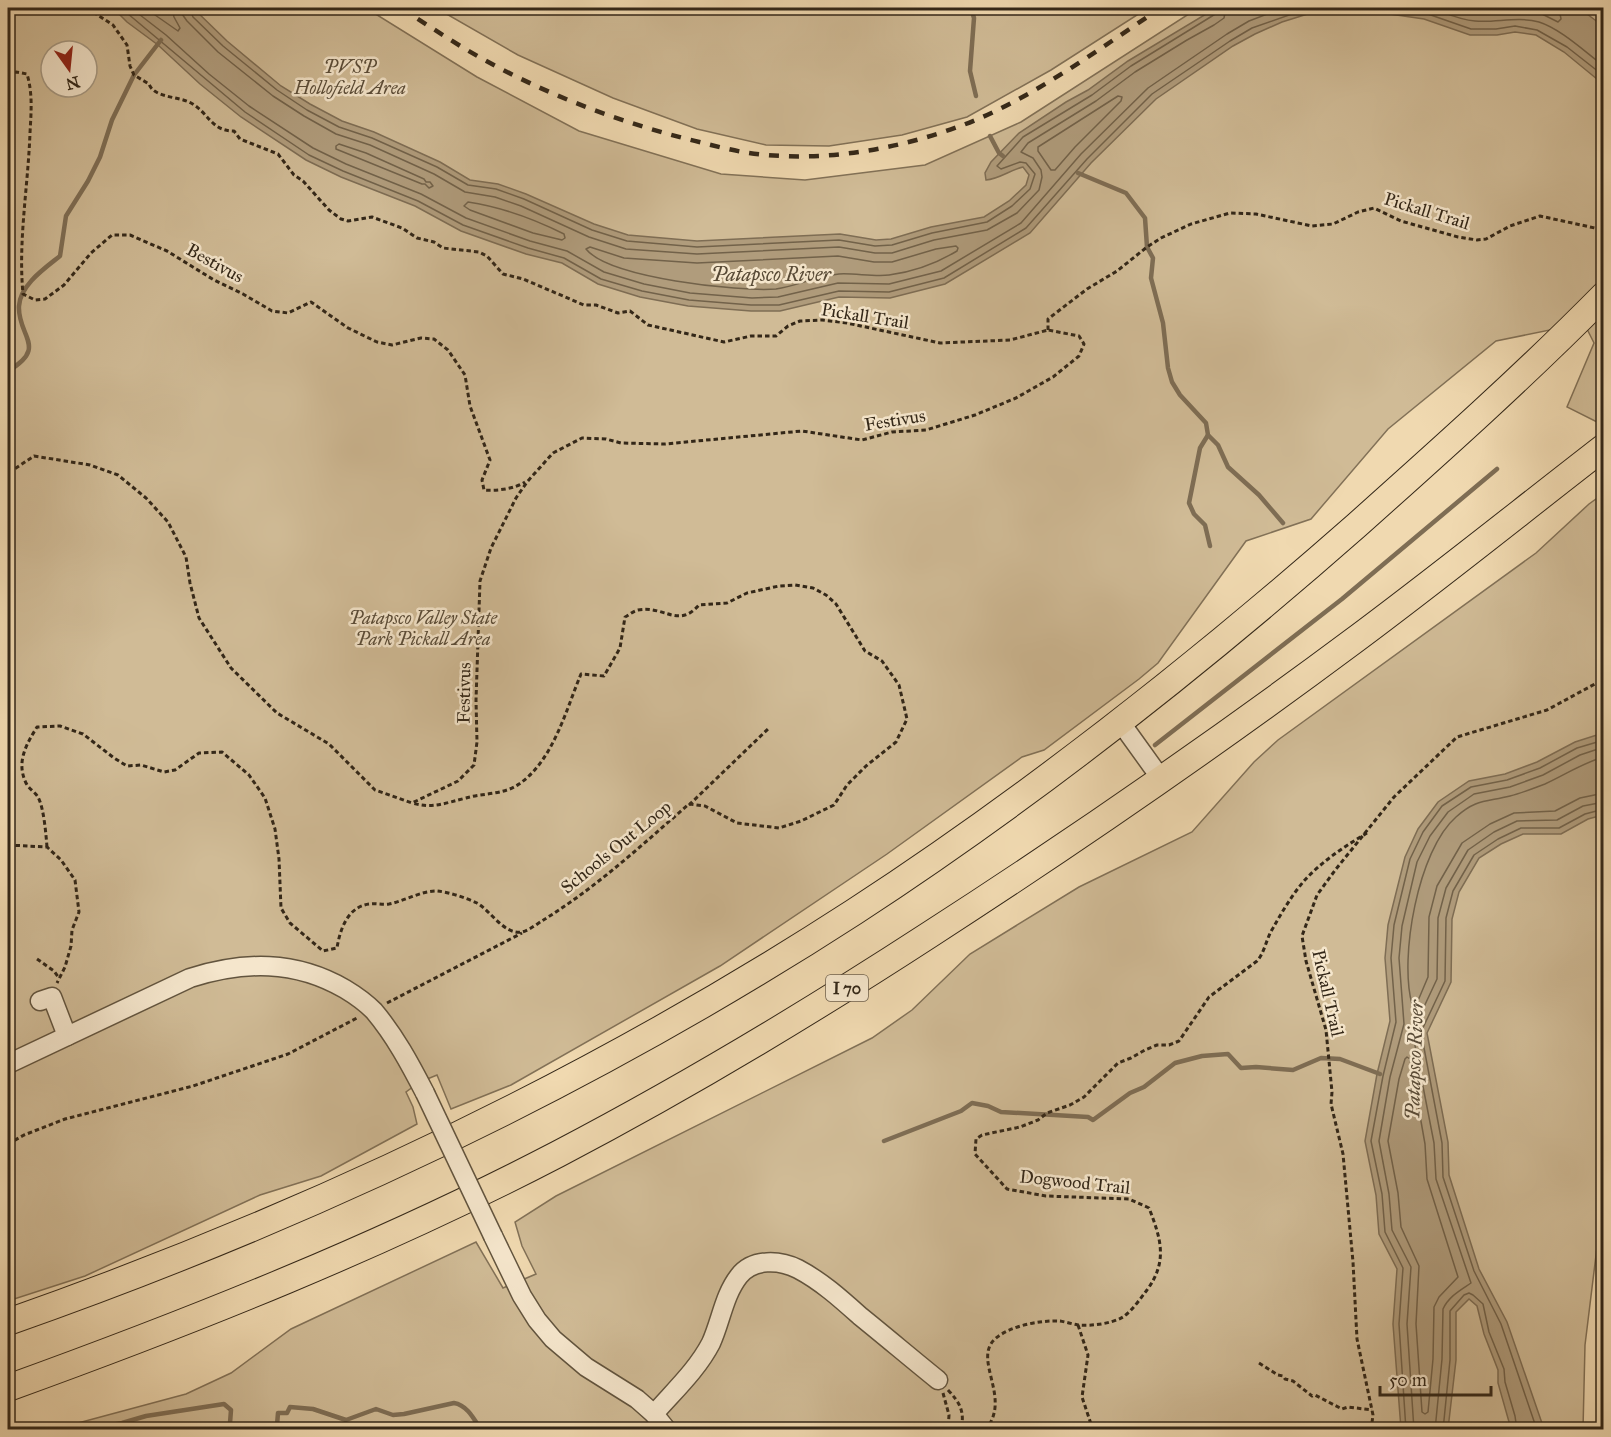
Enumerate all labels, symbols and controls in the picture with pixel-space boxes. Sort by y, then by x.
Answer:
north arrow [39,39,99,99]
park label: PVSP Hollofield Area [293,56,406,99]
text: N [63,72,82,94]
street label: Pickall Trail [1382,188,1473,234]
street label: Bestivus [183,238,247,288]
water label: Patapsco River [711,262,832,287]
street label: Pickall Trail [820,298,911,334]
street label: Festivus [863,404,927,436]
park label: Patapsco Valley State Park Pickall Area [349,607,498,650]
street label: Festivus [452,662,476,724]
street label: Schools Out Loop [556,796,676,898]
street label: Pickall Trail [1307,947,1349,1039]
road number: I 70 [826,975,868,1001]
water label: Patapsco River [1400,998,1429,1120]
street label: Dogwood Trail [1018,1165,1132,1200]
scale bar [1380,1359,1491,1397]
text: 50 m [1389,1369,1427,1391]

